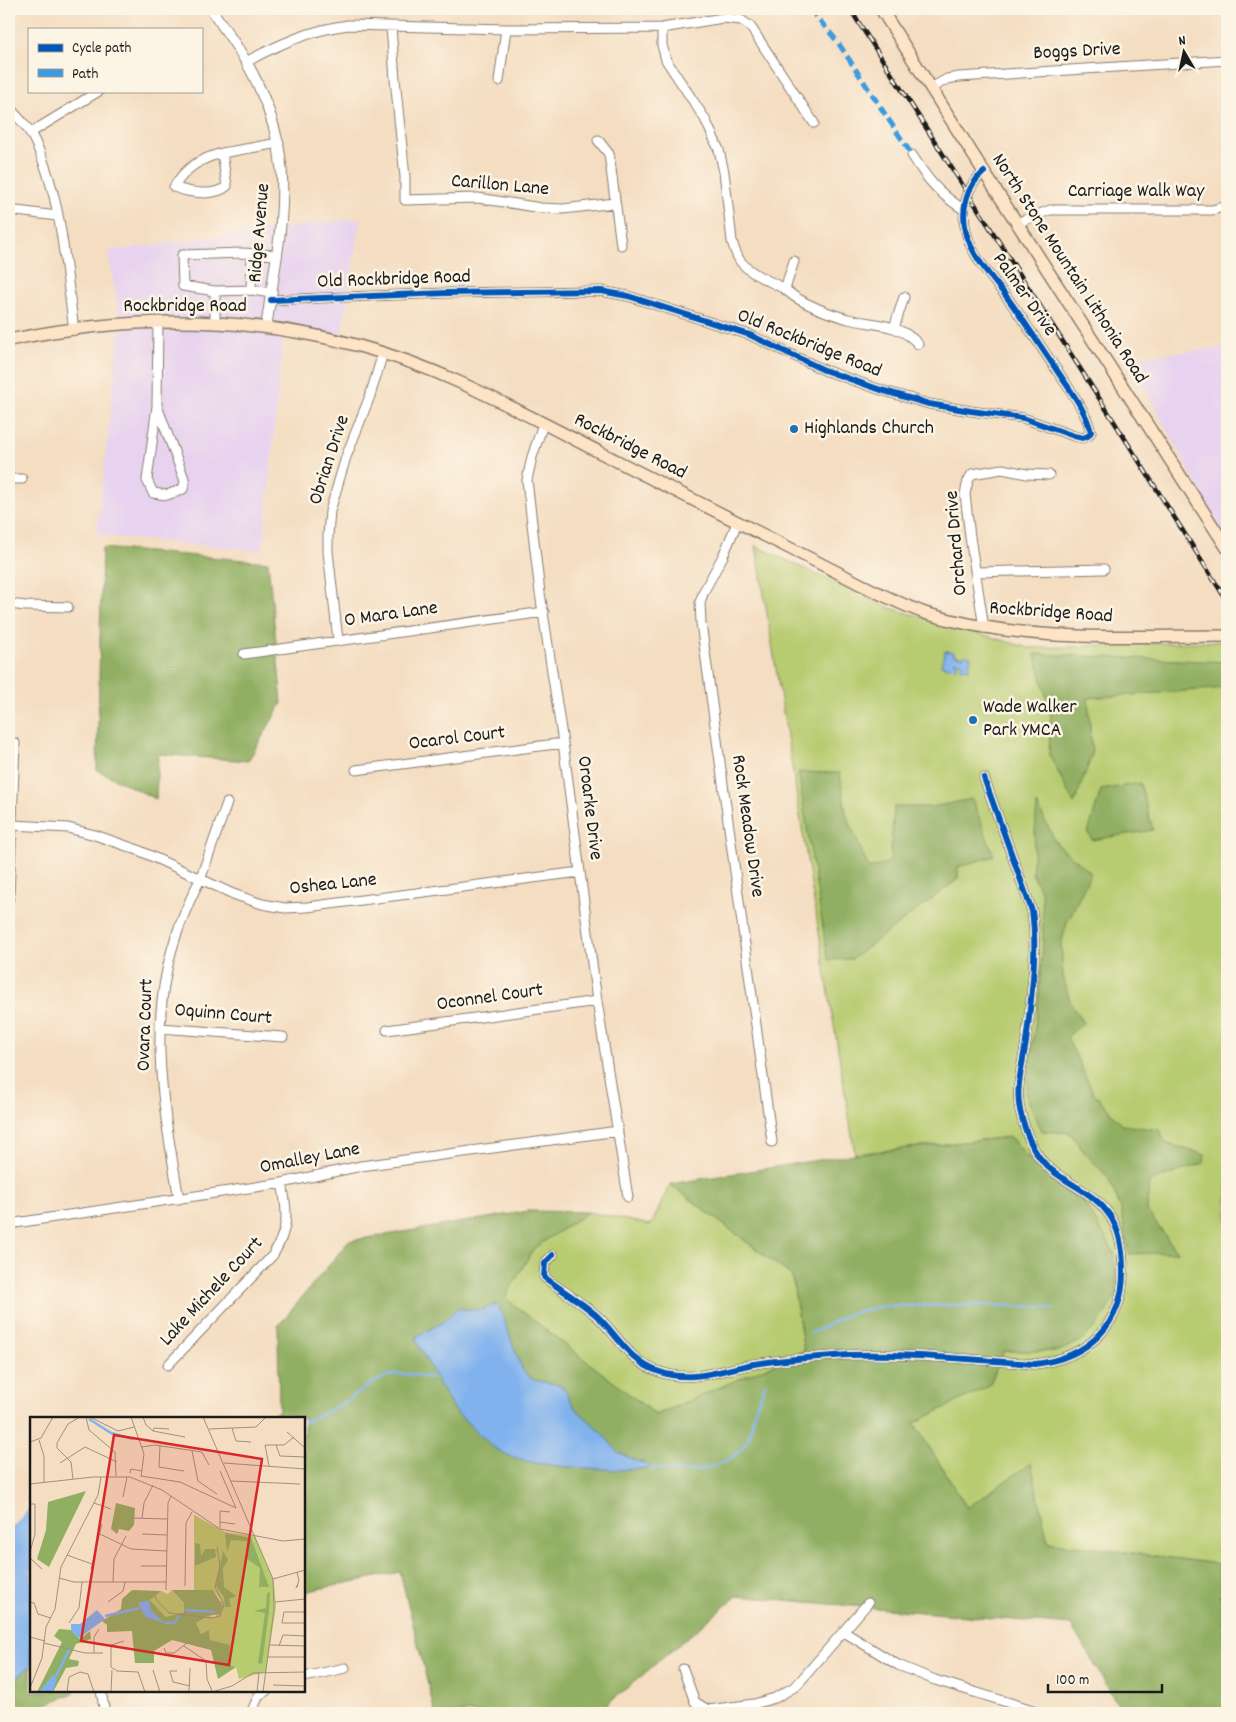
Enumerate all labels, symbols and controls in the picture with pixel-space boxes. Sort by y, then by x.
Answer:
legend [28,28,202,92]
north arrow [1158,28,1208,78]
text: N [1177,31,1187,52]
street label: Boggs Drive [1033,36,1122,68]
text: Cycle path [72,38,132,60]
text: Path [72,64,98,86]
street label: North Stone Mountain Lithonia Road [984,148,1154,390]
street label: Carillon Lane [450,168,550,204]
street label: Carriage Walk Way [1068,178,1205,206]
street label: Ridge Avenue [242,182,278,284]
street label: Palmer Drive [985,248,1063,343]
street label: Old Rockbridge Road [317,263,471,297]
street label: Rockbridge Road [123,293,247,321]
street label: Old Rockbridge Road [732,302,886,386]
street label: Rockbridge Road [569,406,691,488]
street label: Obrian Drive [302,411,358,509]
place label: Highlands Church [804,415,934,443]
marker: Highlands Church [788,423,800,435]
street label: Orchard Drive [938,489,976,597]
street label: O Mara Lane [342,595,440,635]
street label: Rockbridge Road [988,595,1114,631]
place label: Wade Walker Park YMCA [983,694,1077,745]
marker: Wade Walker Park YMCA [967,714,979,726]
street label: Ocarol Court [407,719,507,759]
street label: Rock Meadow Drive [723,753,771,899]
street label: Oroarke Drive [569,754,609,862]
street label: Oshea Lane [288,866,378,903]
street label: Oconnel Court [435,977,545,1019]
street label: Ovara Court [130,978,162,1072]
street label: Oquinn Court [173,997,273,1033]
street label: Omalley Lane [258,1136,363,1182]
street label: Lake Michele Court [154,1231,270,1353]
inset map [30,1417,305,1692]
scale bar [1048,1662,1162,1694]
text: 100 m [1056,1670,1089,1692]

